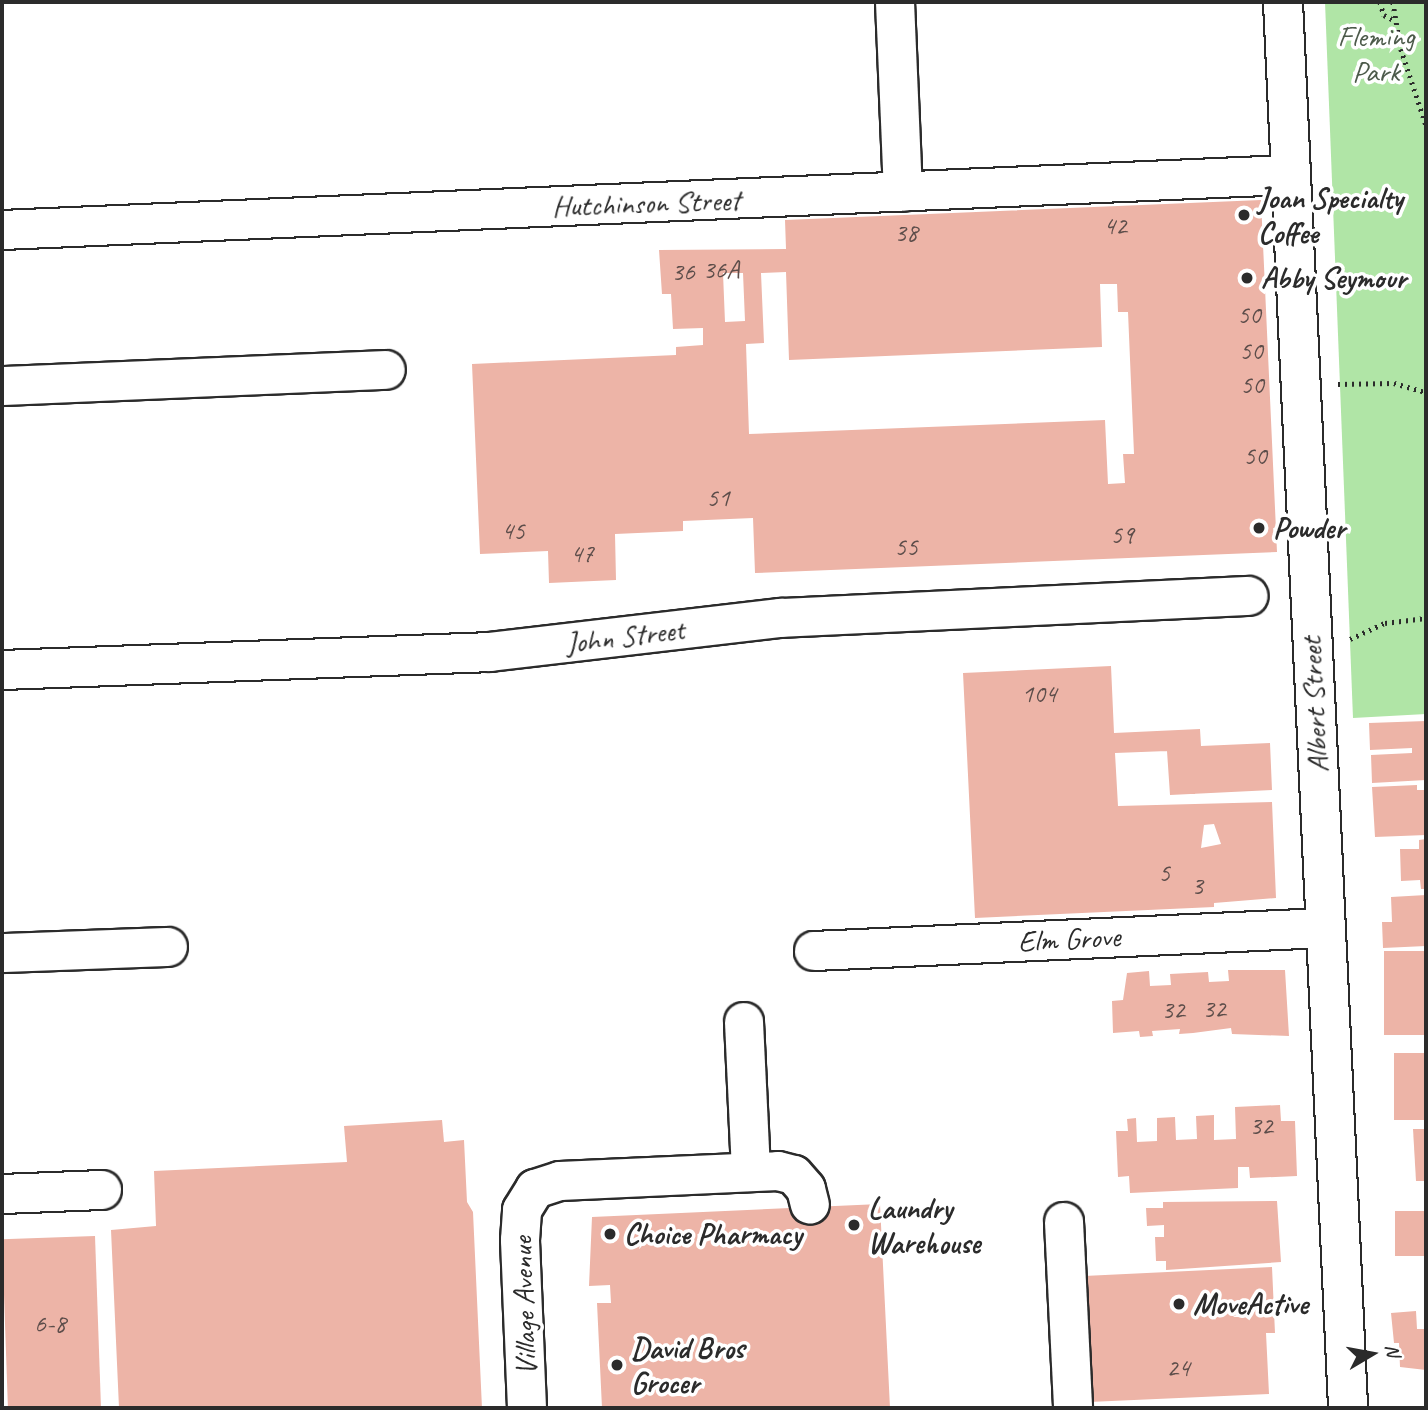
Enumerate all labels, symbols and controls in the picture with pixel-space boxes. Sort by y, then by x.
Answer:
park label: Fleming Park [1337,18,1415,88]
place label: Joan Specialty Coffee [1258,180,1402,250]
street label: Hutchinson Street [551,182,741,224]
marker: Joan Specialty Coffee [1236,207,1252,223]
house number: 42 [1103,210,1127,242]
house number: 38 [894,217,918,249]
house number: 36A [703,254,739,286]
house number: 36 [671,256,695,288]
place label: Abby Seymour [1261,260,1406,296]
marker: Abby Seymour [1239,270,1255,286]
house number: 50 [1237,299,1261,331]
house number: 50 [1239,335,1263,367]
house number: 50 [1240,369,1264,401]
house number: 50 [1243,440,1267,472]
house number: 51 [706,482,730,514]
place label: Powder [1273,510,1345,546]
house number: 45 [501,515,525,547]
house number: 59 [1110,519,1134,551]
marker: Powder [1251,520,1267,536]
house number: 55 [894,531,918,563]
house number: 47 [570,538,594,570]
street label: John Street [564,611,686,661]
street label: Albert Street [1292,636,1336,774]
house number: 104 [1021,678,1057,710]
house number: 5 [1158,857,1170,889]
house number: 3 [1191,870,1203,902]
street label: Elm Grove [1017,918,1121,960]
house number: 32 [1202,993,1226,1025]
house number: 32 [1161,994,1185,1026]
house number: 32 [1249,1110,1273,1142]
place label: Laundry Warehouse [868,1190,980,1260]
place label: Choice Pharmacy [624,1216,801,1252]
marker: Laundry Warehouse [846,1217,862,1233]
marker: Choice Pharmacy [602,1226,618,1242]
street label: Village Avenue [504,1236,544,1376]
place label: MoveActive [1193,1286,1308,1322]
marker: MoveActive [1171,1296,1187,1312]
house number: 6-8 [34,1308,66,1340]
north arrow [1337,1319,1407,1389]
place label: David Bros Grocer [631,1330,744,1400]
text: N [1380,1342,1406,1358]
house number: 24 [1166,1352,1190,1384]
marker: David Bros Grocer [609,1357,625,1373]

